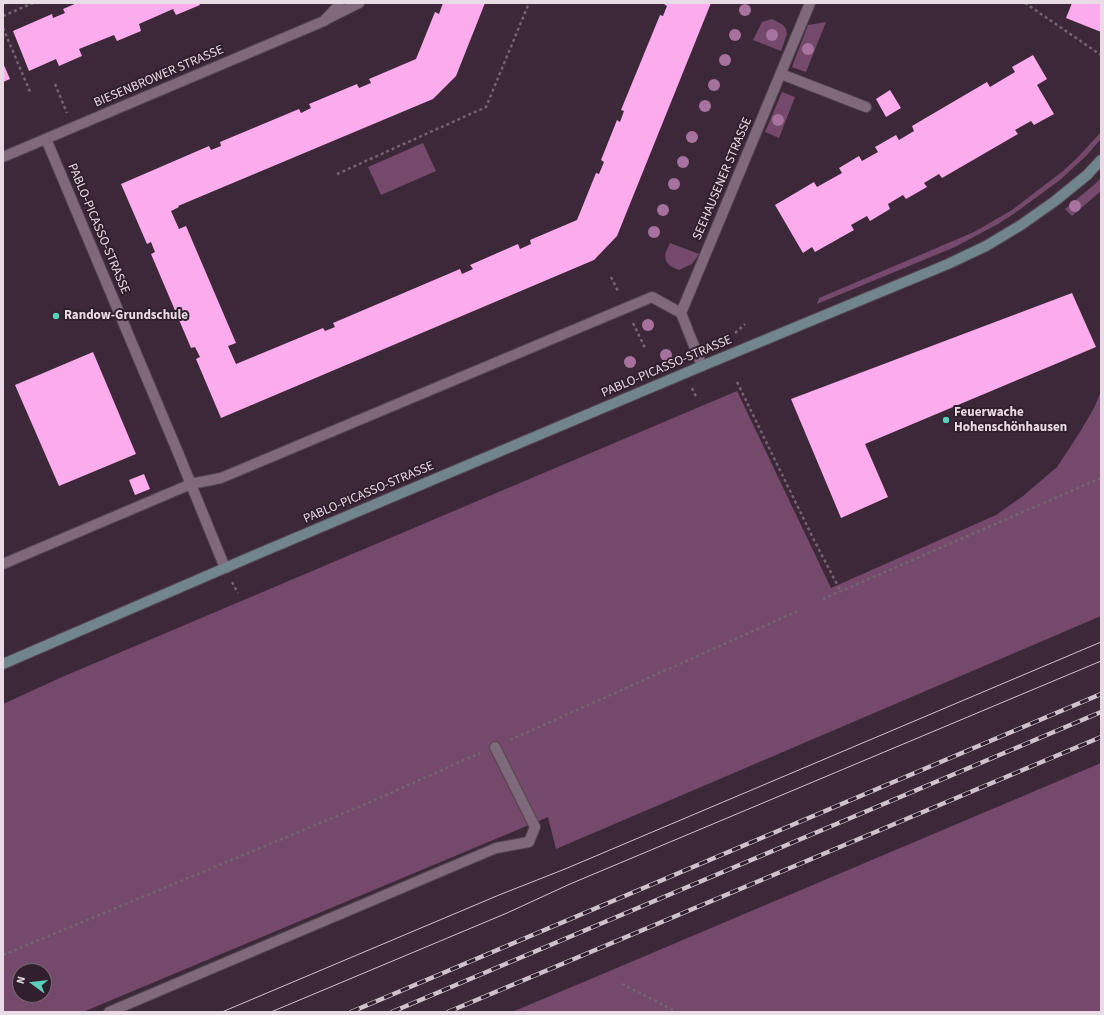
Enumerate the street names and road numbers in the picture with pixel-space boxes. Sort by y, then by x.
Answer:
street label: BIESENBROWER STRASSE [92,43,226,111]
street label: SEEHAUSENER STRASSE [690,115,756,243]
street label: PABLO-PICASSO-STRASSE [63,161,133,297]
street label: PABLO-PICASSO-STRASSE [599,332,735,402]
street label: PABLO-PICASSO-STRASSE [301,458,437,528]

